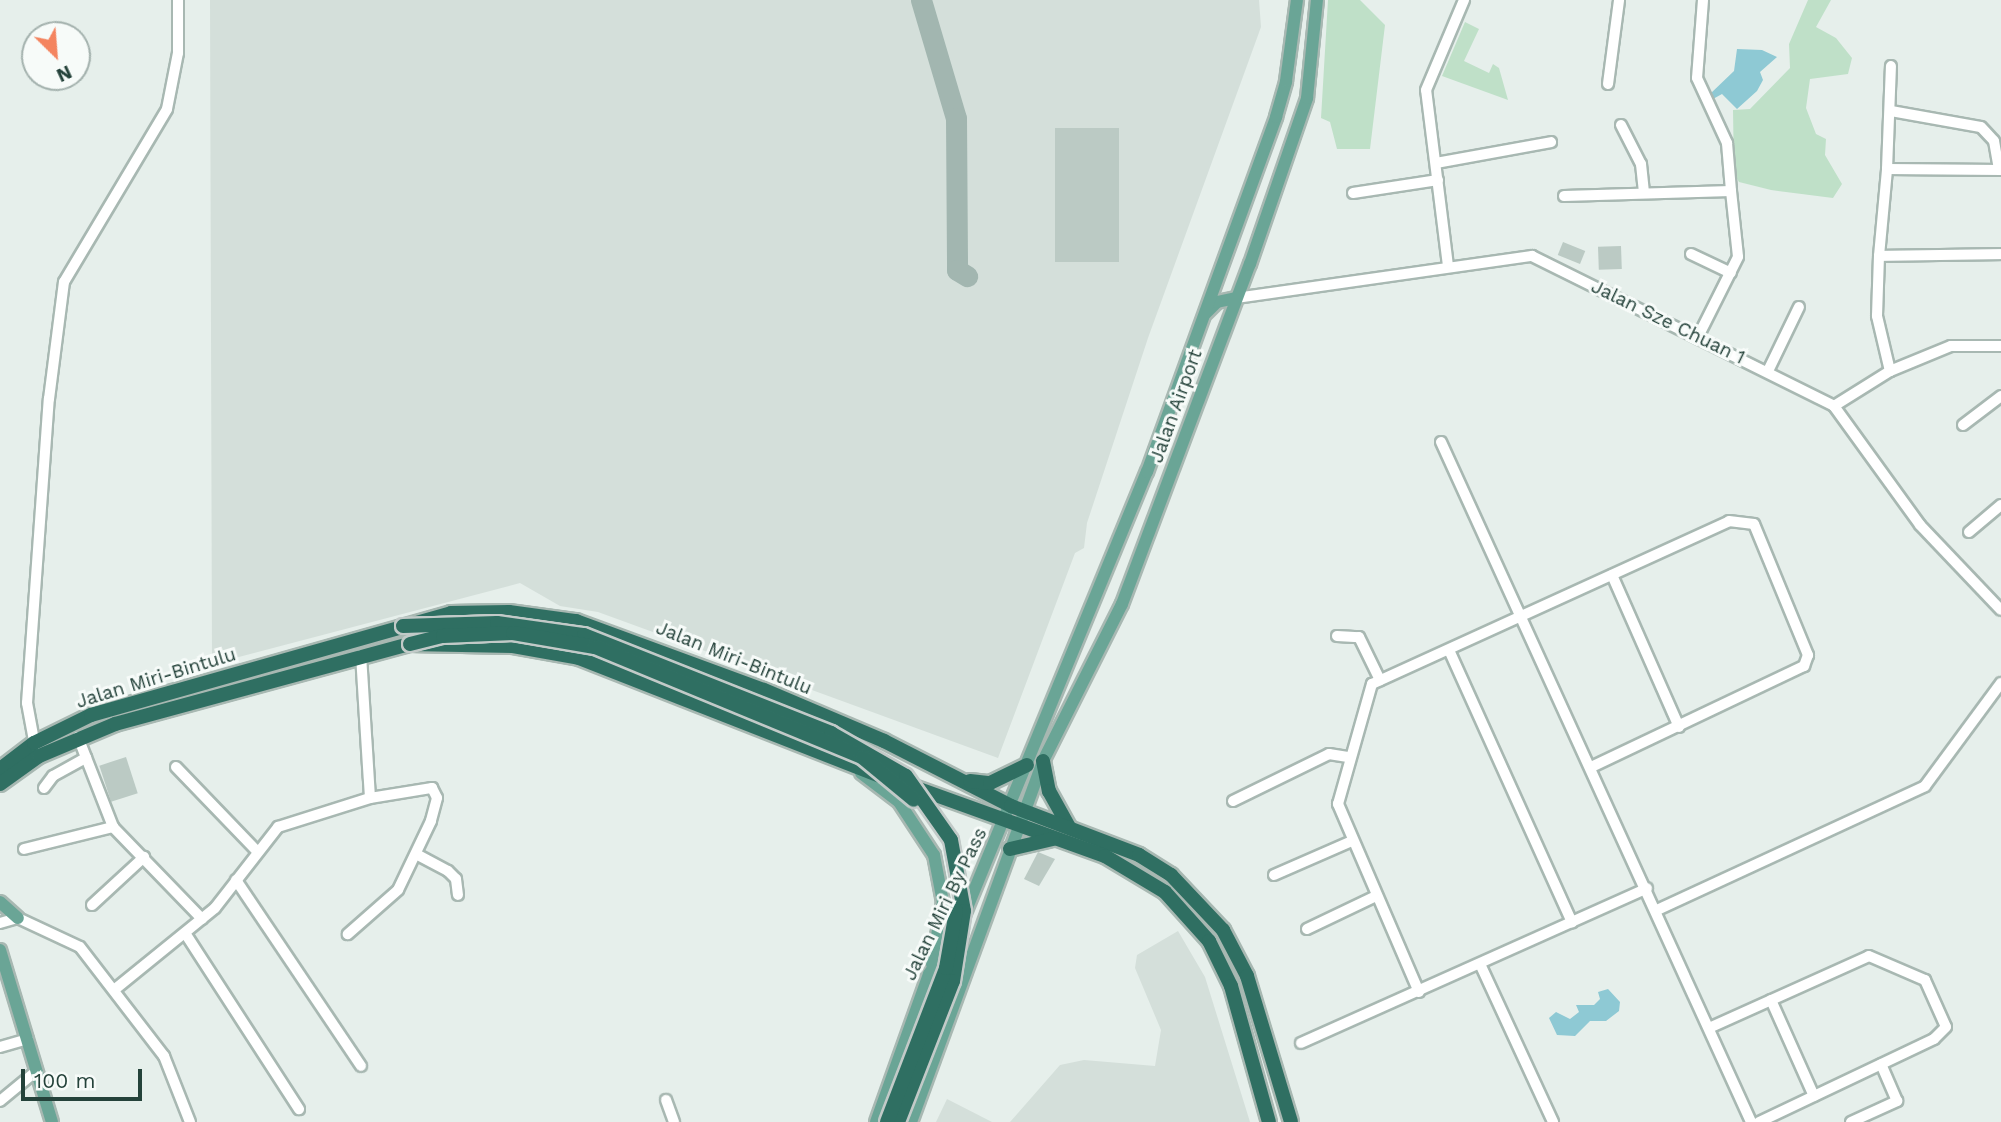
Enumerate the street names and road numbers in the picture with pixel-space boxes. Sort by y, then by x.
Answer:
street label: Jalan Sze Chuan 1 [1587,275,1749,369]
street label: Jalan Airport [1145,346,1207,466]
street label: Jalan Miri-Bintulu [653,616,815,700]
street label: Jalan Miri-Bintulu [73,643,239,713]
street label: Jalan Miri By Pass [898,824,992,984]

